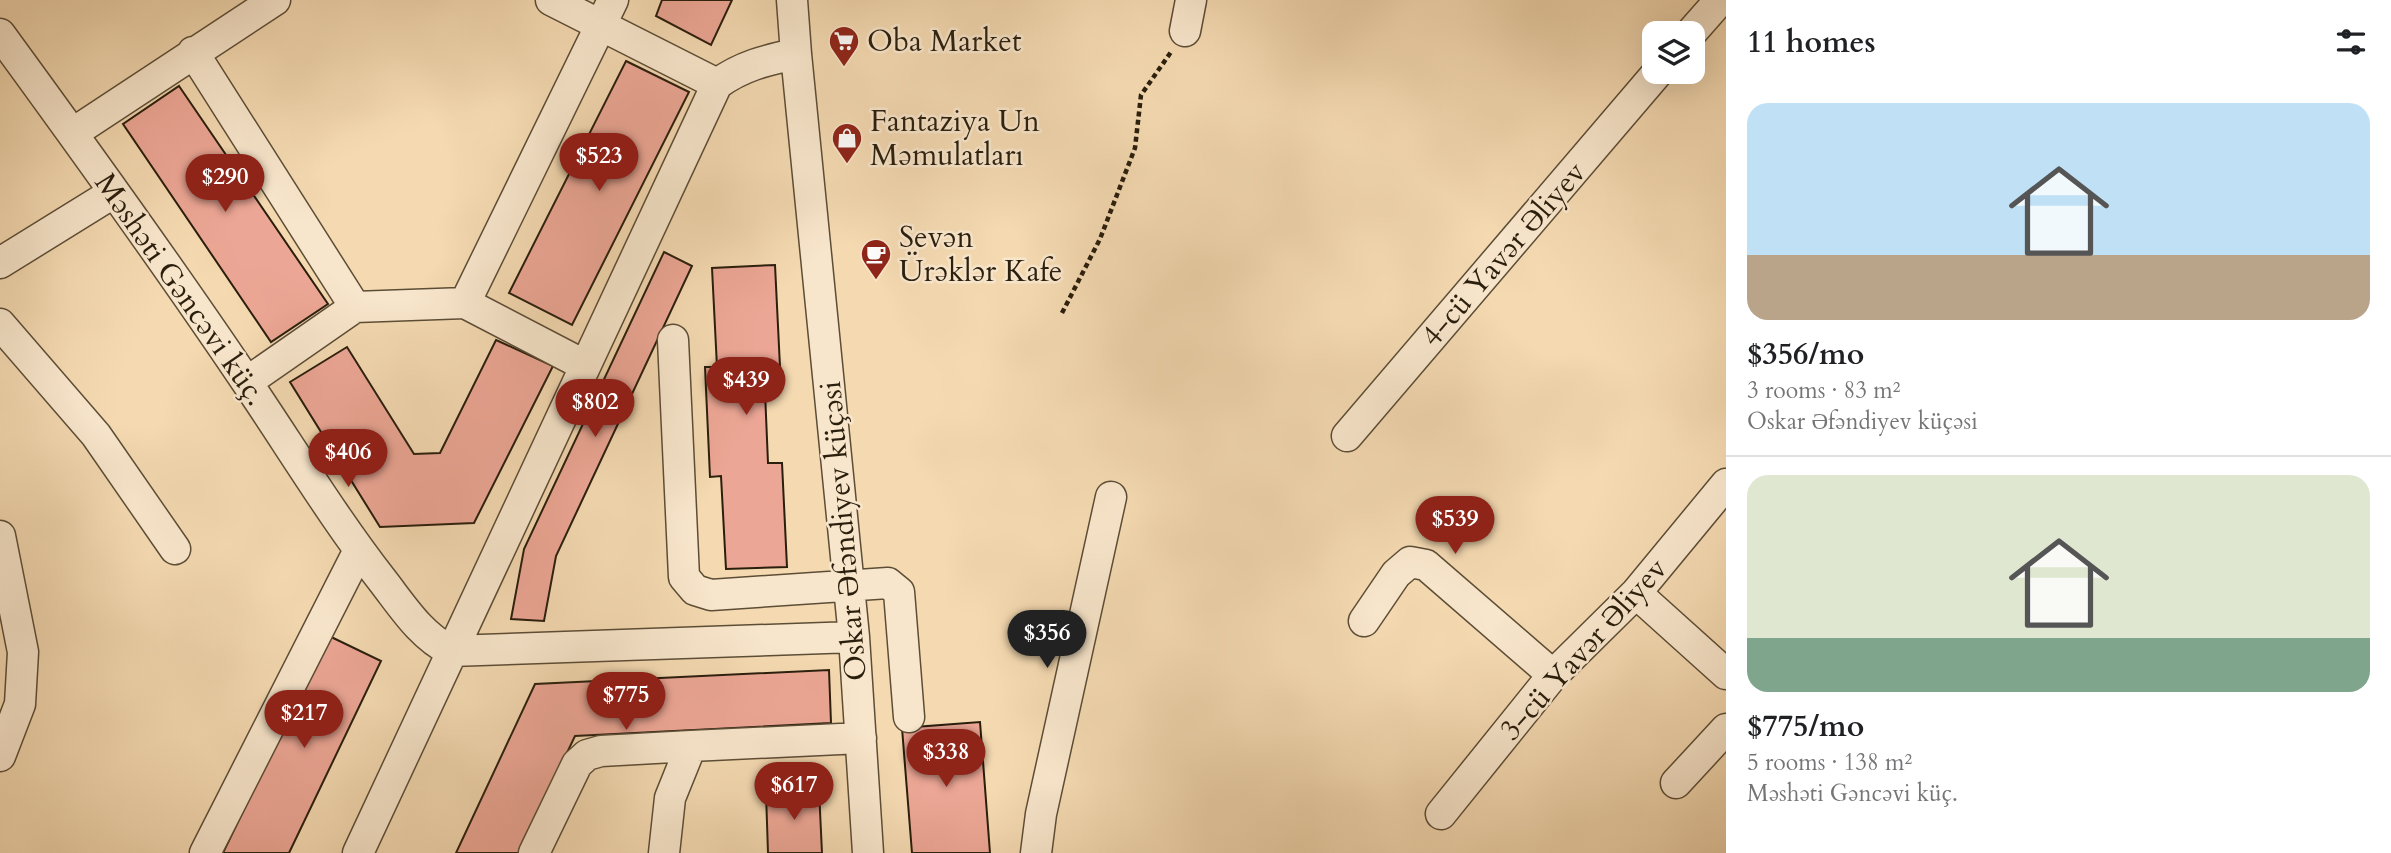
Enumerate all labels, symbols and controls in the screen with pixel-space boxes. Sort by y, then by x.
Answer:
place label: Oba Market [867,21,1022,62]
map controls [1642,21,1705,84]
button: layers [1642,21,1705,84]
text: 11 homes [1747,22,1876,63]
icon: filters [2332,23,2370,61]
supermarket icon: Oba Market [827,24,861,68]
place label: Fantaziya Un Məmulatları [870,101,1040,176]
shop icon: Fantaziya Un Məmulatları [830,121,864,165]
pin: $523 [558,134,640,193]
text: $523 [575,140,623,171]
icon: home [1996,148,2122,274]
street label: 4-cü Yavər Əliyev [1412,153,1596,355]
pin: $290 [184,154,266,214]
text: $290 [201,161,249,192]
street label: Məshəti Gəncəvi küç. [85,165,276,414]
place label: Sevən Ürəklər Kafe [899,217,1062,292]
cafe icon: Sevən Ürəklər Kafe [859,237,893,281]
text: $356/mo [1747,334,1864,375]
pin: $439 [705,358,787,417]
text: $439 [722,364,770,395]
text: 3 rooms · 83 m² [1747,375,1900,406]
street label: Oskar Əfəndiyev küçəsi [810,379,877,683]
pin: $802 [554,380,636,439]
text: $802 [571,386,619,417]
text: Oskar Əfəndiyev küçəsi [1747,406,1978,437]
pin: $406 [307,430,389,489]
text: $406 [324,436,372,467]
pin: $539 [1414,496,1496,556]
text: $539 [1431,503,1479,534]
icon: home [1996,520,2122,646]
street label: 3-cü Yavər Əliyev [1490,549,1677,749]
pin: $356 [1006,610,1088,670]
text: $356 [1023,617,1071,648]
pin: $775 [585,672,667,732]
text: $775 [602,679,650,710]
pin: $217 [263,690,345,750]
text: $217 [280,697,328,728]
text: $775/mo [1747,706,1864,747]
pin: $338 [905,730,987,789]
text: $338 [922,736,970,767]
text: 5 rooms · 138 m² [1747,747,1912,778]
pin: $617 [753,762,835,822]
text: $617 [770,769,818,800]
text: Məshəti Gəncəvi küç. [1747,778,1958,809]

